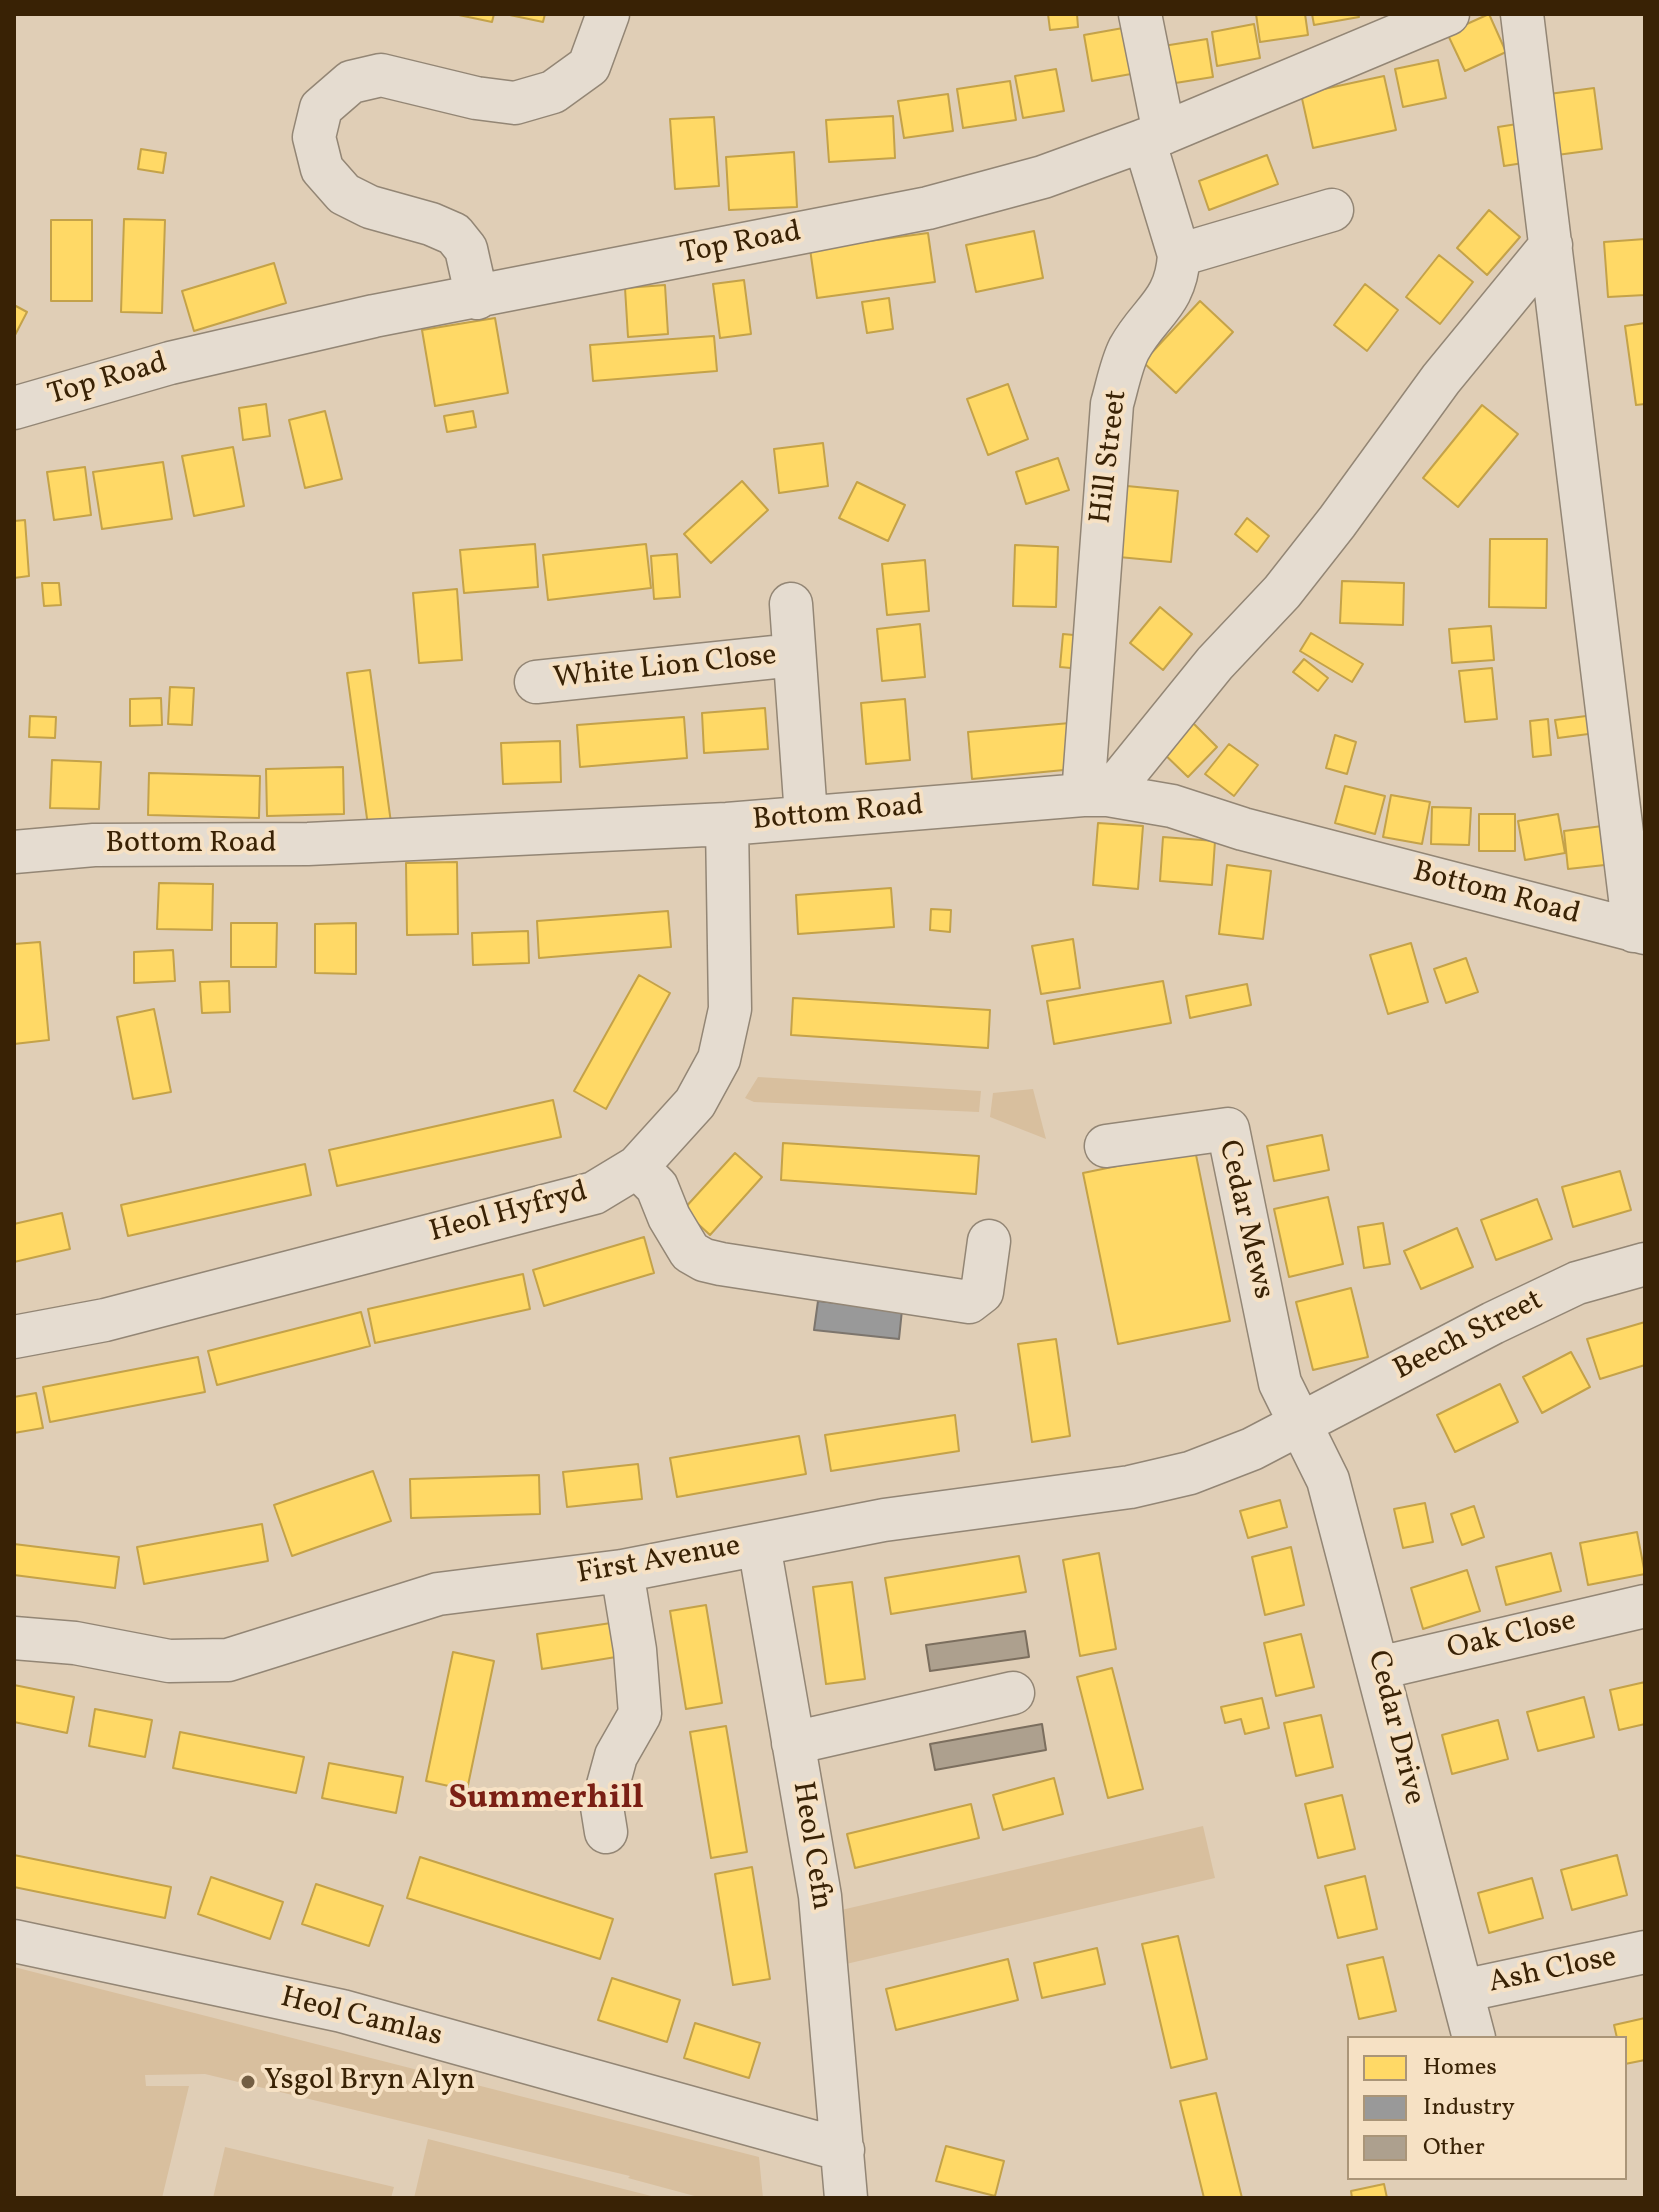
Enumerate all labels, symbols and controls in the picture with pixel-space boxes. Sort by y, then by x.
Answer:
street label: Top Road [678,216,804,274]
street label: Top Road [44,347,172,415]
street label: Hill Street [1085,388,1137,526]
street label: White Lion Close [552,639,778,699]
street label: Bottom Road [751,790,925,840]
street label: Bottom Road [105,827,277,863]
street label: Bottom Road [1409,855,1583,935]
street label: Cedar Mews [1208,1137,1280,1303]
street label: Heol Hyfryd [426,1176,592,1252]
street label: Beech Street [1389,1284,1549,1390]
street label: First Avenue [575,1530,743,1594]
street label: Oak Close [1444,1605,1580,1669]
street label: Cedar Drive [1357,1647,1431,1809]
street label: Heol Cefn [782,1779,838,1913]
district label: Summerhill [448,1781,644,1821]
street label: Ash Close [1486,1941,1620,2003]
street label: Heol Camlas [276,1982,446,2056]
legend [1347,2036,1627,2180]
text: Homes [1423,2051,1497,2085]
place label: Ysgol Bryn Alyn [264,2064,475,2100]
marker: Ysgol Bryn Alyn [239,2073,257,2091]
text: Industry [1423,2091,1515,2125]
text: Other [1423,2131,1485,2165]

